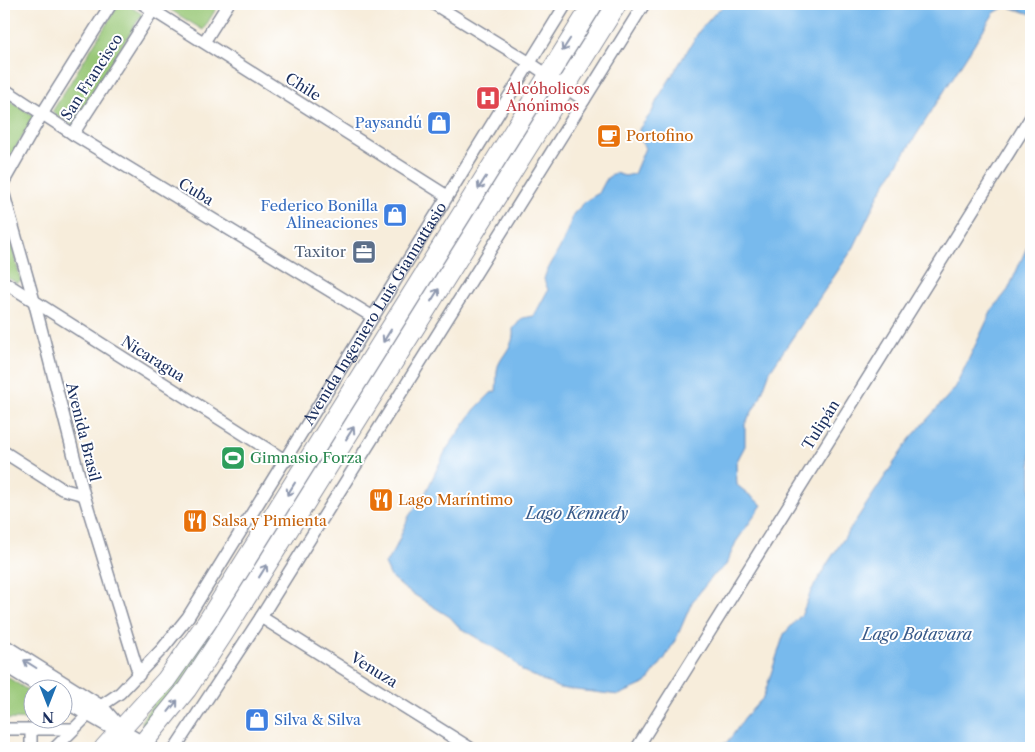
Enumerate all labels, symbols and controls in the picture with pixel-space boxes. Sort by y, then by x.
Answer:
street label: San Francisco [57,30,127,124]
one-way arrow [561,37,571,51]
street label: Chile [282,68,325,105]
place label: Alcóholicos Anónimos [505,79,590,115]
hospital icon: Alcóholicos Anónimos [475,85,501,111]
shop icon: Paysandú [426,110,452,136]
place label: Paysandú [355,113,422,132]
cafe icon: Portofino [596,123,622,149]
place label: Portofino [626,126,694,145]
street label: Cuba [175,174,217,209]
one-way arrow [476,176,486,190]
place label: Federico Bonilla Alineaciones [261,196,378,232]
street label: Avenida Ingeniero Luis Giannattasio [298,198,451,429]
shop icon: Federico Bonilla Alineaciones [382,202,408,228]
office icon: Taxitor [351,239,377,265]
place label: Taxitor [294,242,347,261]
one-way arrow [431,289,441,303]
one-way arrow [381,329,391,343]
street label: Nicaragua [118,331,189,386]
street label: Avenida Brasil [62,379,105,484]
street label: Tulipán [798,396,844,453]
one-way arrow [345,427,355,441]
sports icon: Gimnasio Forza [220,445,246,471]
place label: Gimnasio Forza [250,448,363,467]
one-way arrow [286,482,297,496]
restaurant icon: Lago Maríntimo [368,487,394,513]
place label: Lago Maríntimo [398,490,513,509]
water label: Lago Kennedy [524,503,628,523]
restaurant icon: Salsa y Pimienta [182,508,208,534]
place label: Salsa y Pimienta [212,511,327,530]
one-way arrow [259,564,269,578]
water label: Lago Botavara [860,624,973,644]
street label: Venuza [346,647,401,692]
one-way arrow [23,658,37,668]
north arrow [22,680,72,730]
one-way arrow [168,700,179,713]
shop icon: Silva & Silva [244,707,270,733]
text: N [42,708,54,726]
place label: Silva & Silva [274,710,361,729]

